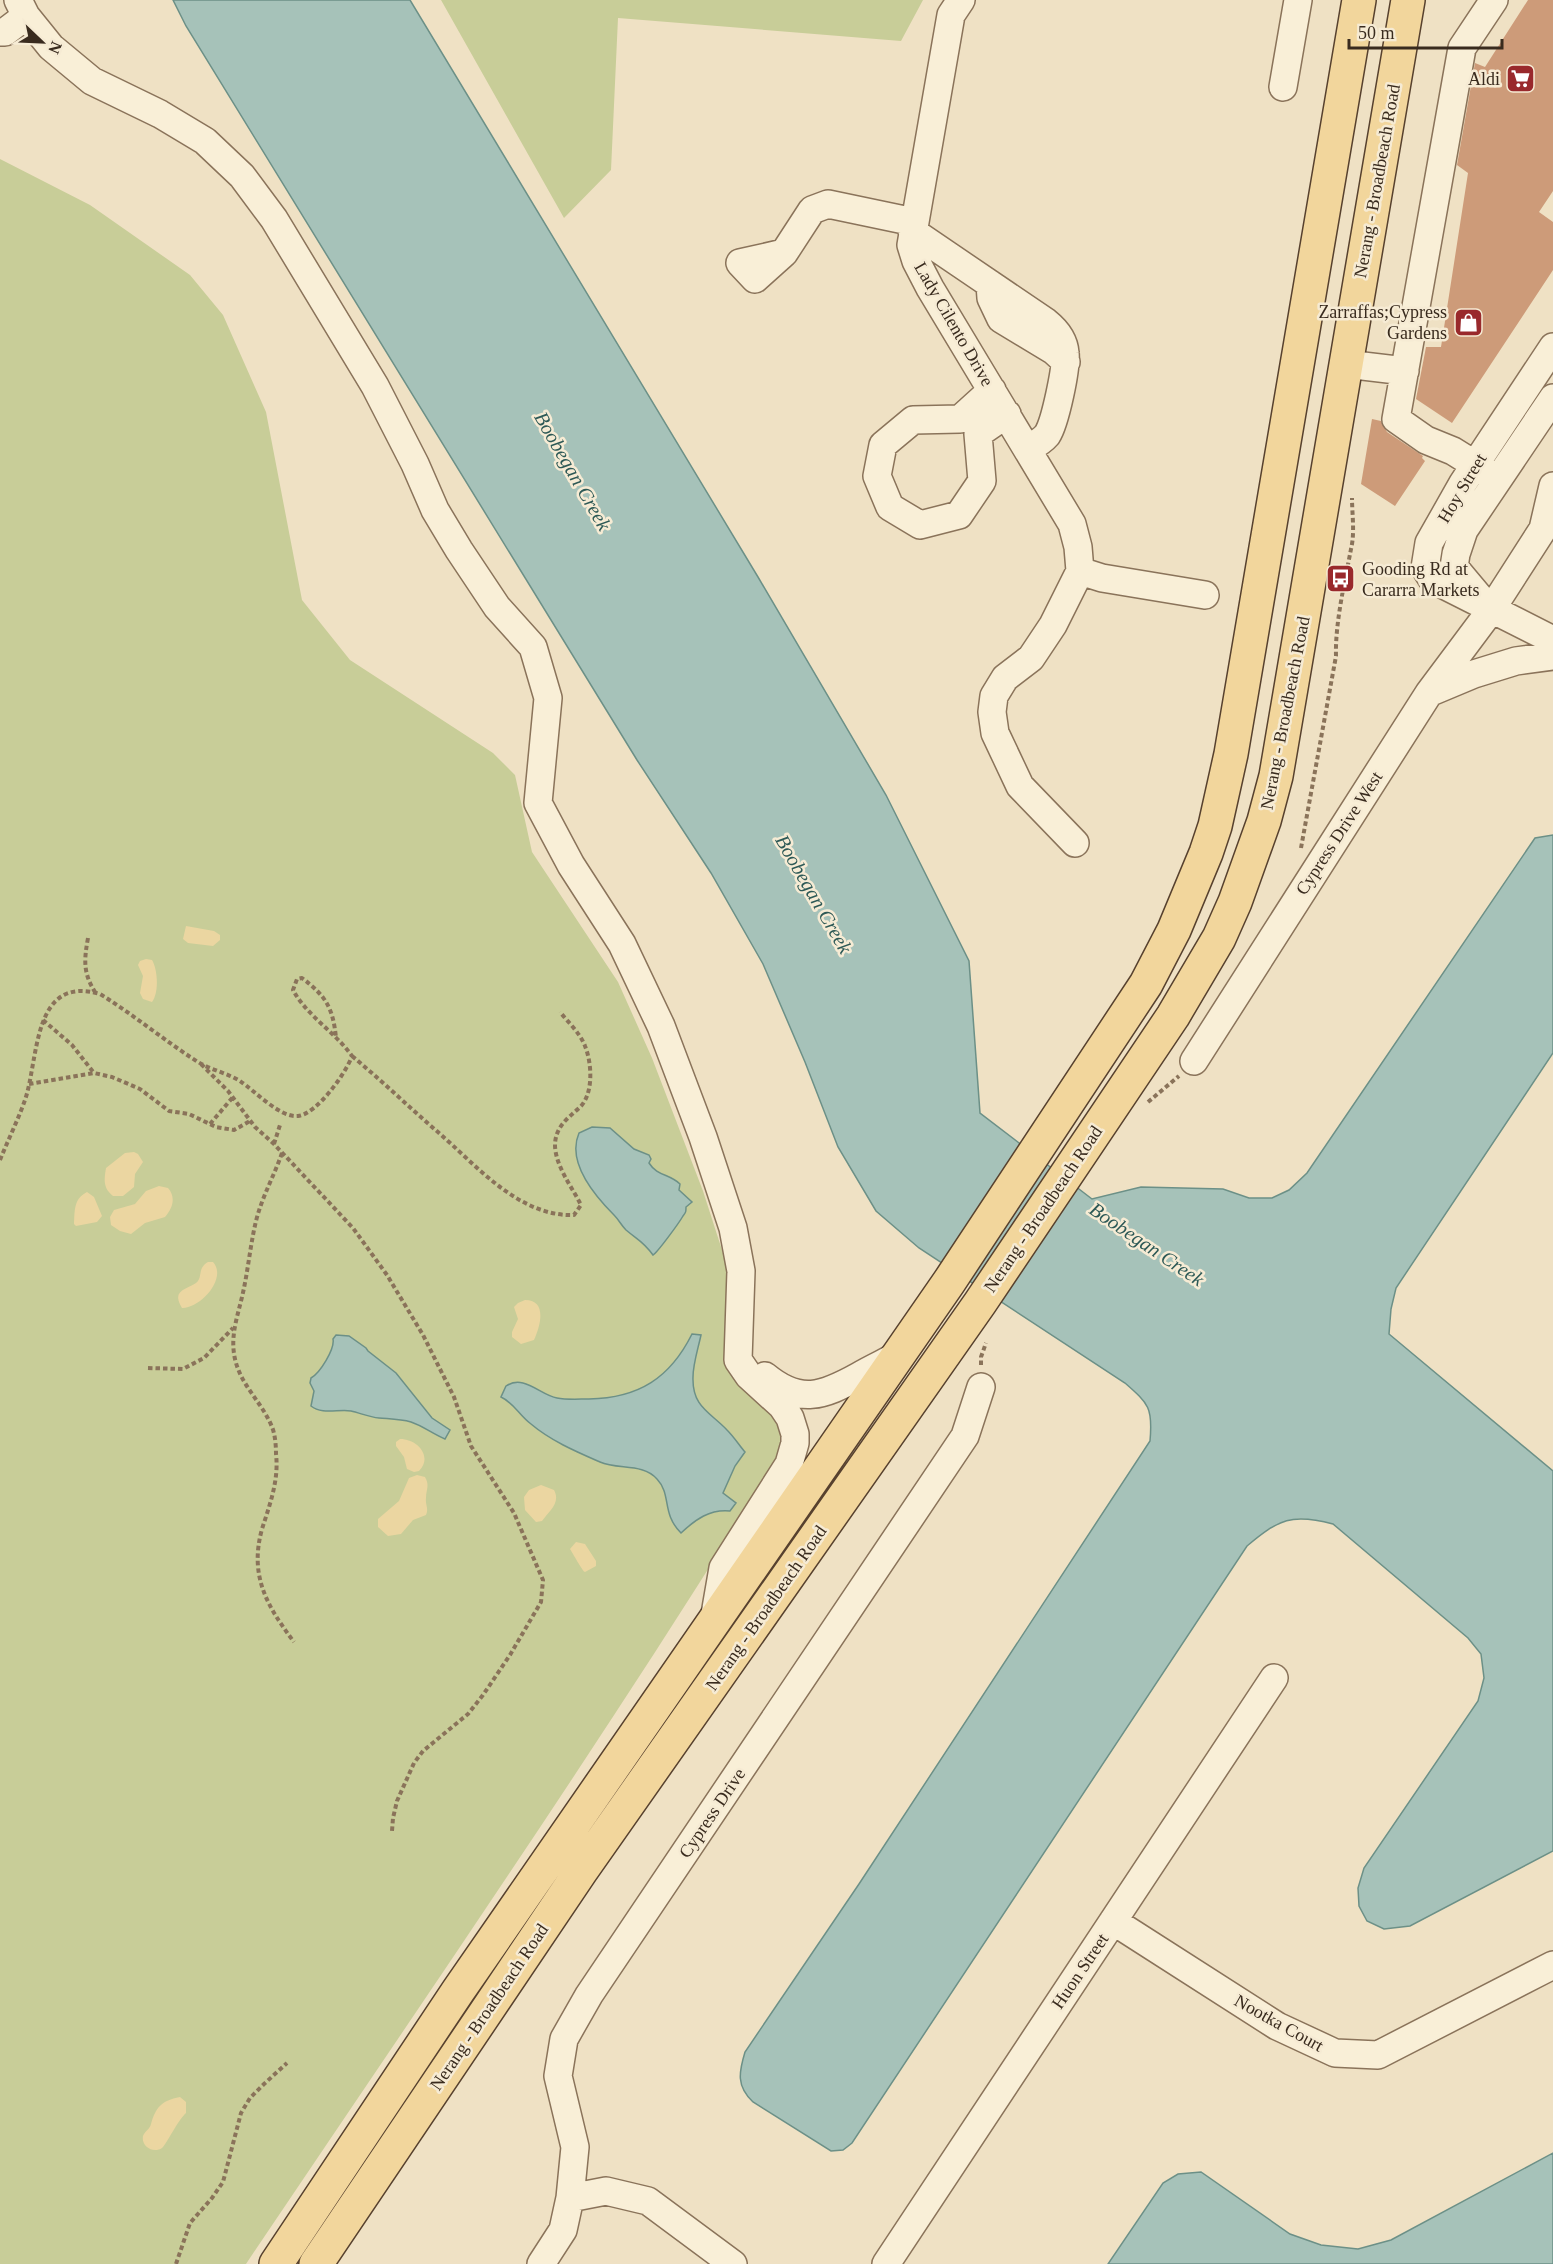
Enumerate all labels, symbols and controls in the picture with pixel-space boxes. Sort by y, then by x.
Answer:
north arrow [12,12,72,72]
scale bar [1349,12,1502,50]
text: 50 m [1358,23,1395,43]
text: N [45,39,65,57]
supermarket icon: Aldi [1505,63,1537,95]
place label: Aldi [1468,69,1500,89]
street label: Nerang - Broadbeach Road [1350,83,1404,279]
street label: Lady Cilento Drive [910,258,998,390]
place label: Zarraffas;Cypress Gardens [1318,302,1447,343]
shop icon: Zarraffas;Cypress Gardens [1452,306,1484,338]
water label: Boobegan Creek [529,408,616,536]
street label: Hoy Street [1433,450,1491,526]
place label: Gooding Rd at Cararra Markets [1362,559,1479,600]
bus stop icon: Gooding Rd at Cararra Markets [1325,563,1357,595]
street label: Nerang - Broadbeach Road [1256,615,1314,811]
street label: Cypress Drive West [1292,768,1386,898]
water label: Boobegan Creek [770,831,857,959]
street label: Nerang - Broadbeach Road [980,1122,1106,1296]
water label: Boobegan Creek [1085,1198,1209,1292]
street label: Nerang - Broadbeach Road [701,1522,831,1694]
street label: Cypress Drive [675,1765,749,1861]
street label: Nerang - Broadbeach Road [426,1920,552,2094]
street label: Huon Street [1048,1930,1112,2012]
street label: Nootka Court [1231,1990,1327,2056]

